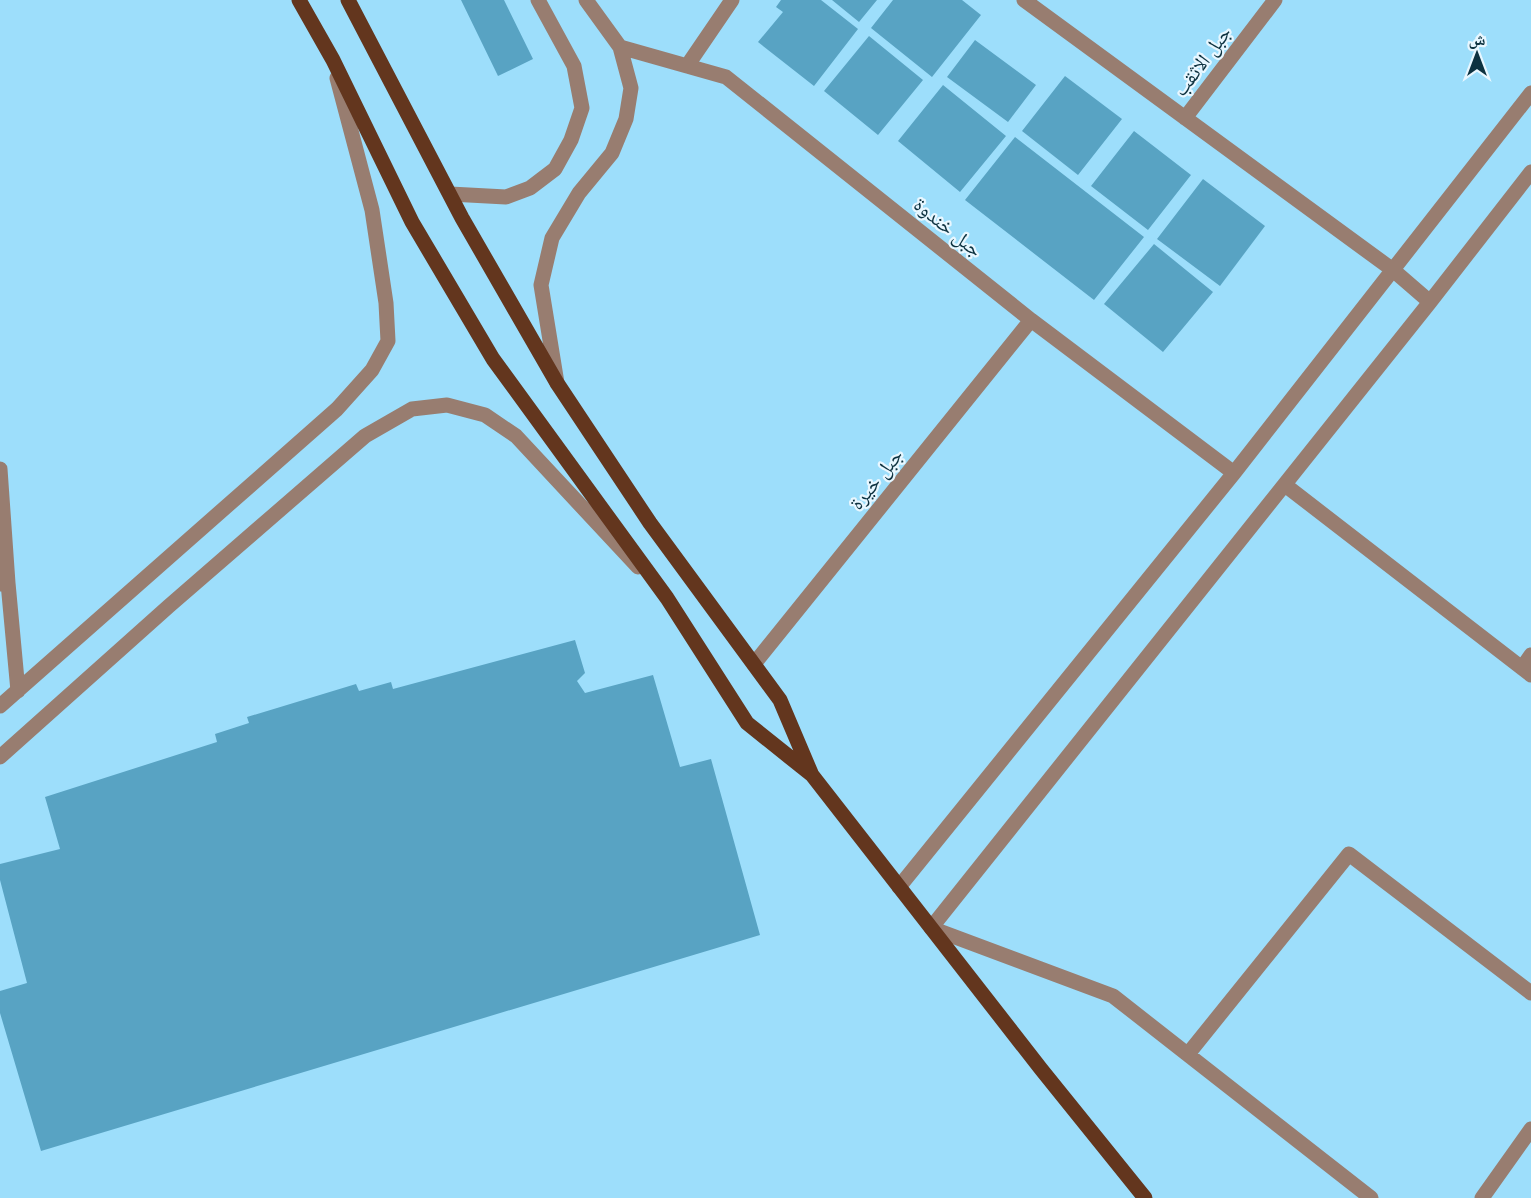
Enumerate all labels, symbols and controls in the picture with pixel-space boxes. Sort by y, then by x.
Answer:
street label: جبل الاثقب [1167,20,1236,101]
north arrow [1447,24,1507,84]
text: ش [1469,29,1486,49]
street label: جبل خندوة [909,191,988,262]
street label: جبل خيرة [843,443,908,514]

